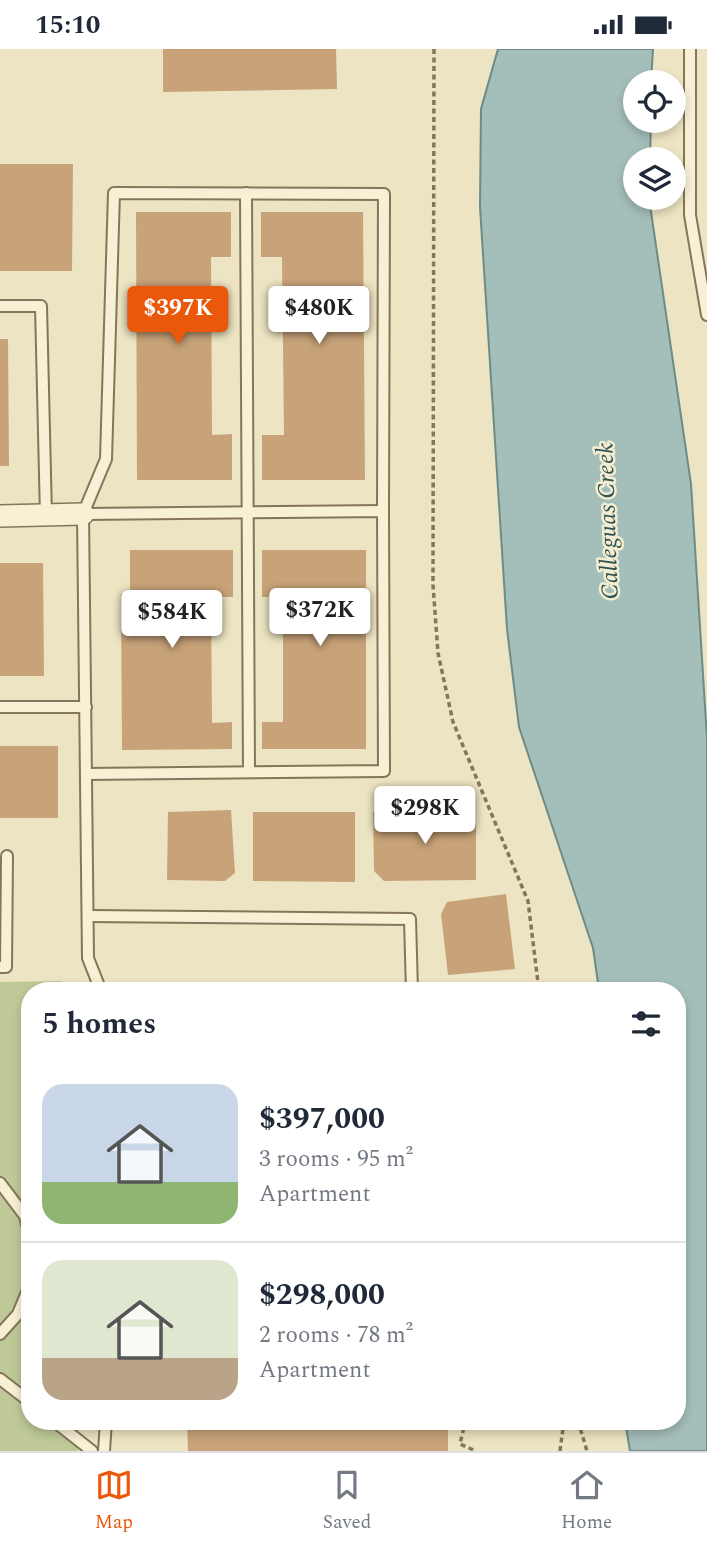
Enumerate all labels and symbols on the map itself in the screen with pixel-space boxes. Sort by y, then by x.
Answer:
pin: $397K [129,287,227,346]
pin: $480K [270,287,368,346]
water label: Calleguas Creek [587,442,629,600]
pin: $372K [271,589,369,648]
pin: $584K [123,591,221,650]
pin: $298K [376,787,474,846]

